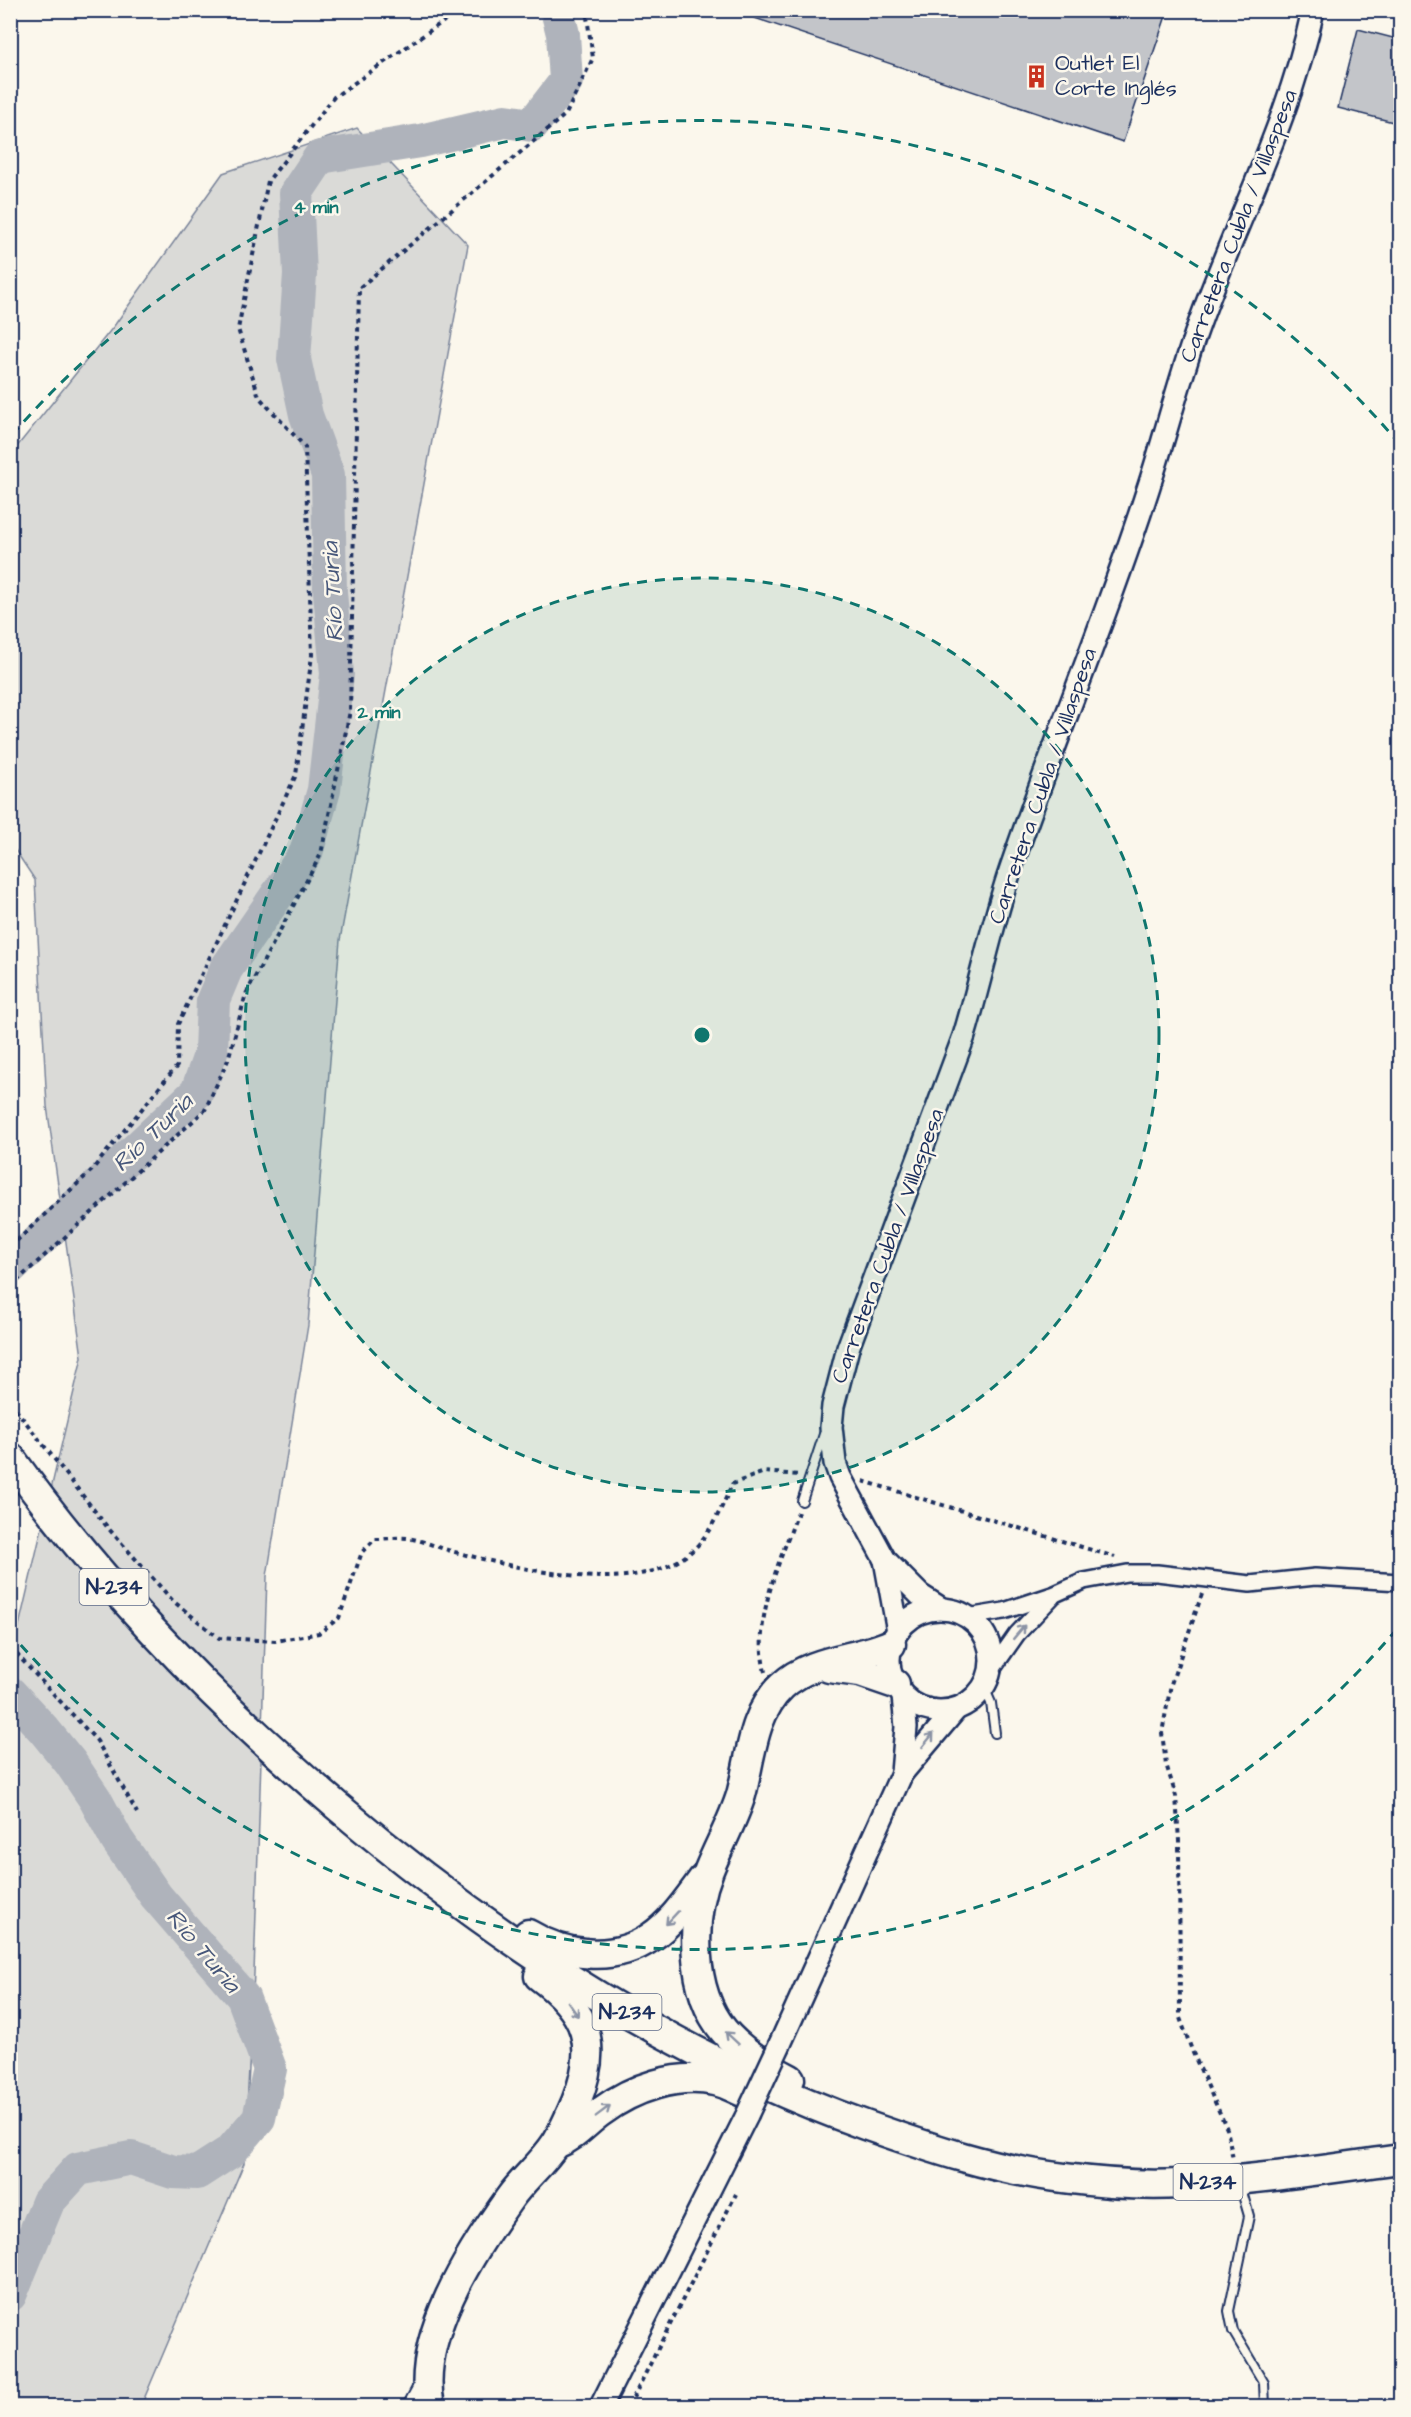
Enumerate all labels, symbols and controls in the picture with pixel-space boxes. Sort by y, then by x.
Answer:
place label: Outlet El Corte Inglés [1055,48,1177,105]
building icon: Outlet El Corte Inglés [1024,63,1050,89]
street label: Carretera Cubla / Villaspesa [1173,85,1305,367]
text: 4 min [293,195,339,220]
water label: Río Turia [313,539,353,643]
street label: Carretera Cubla / Villaspesa [981,644,1105,928]
text: 2 min [356,700,401,725]
centre of rings [692,1025,712,1045]
water label: Río Turia [105,1085,202,1180]
street label: Carretera Cubla / Villaspesa [824,1104,952,1388]
road number: N-234 [80,1569,148,1605]
one-way arrow [1013,1624,1026,1640]
one-way arrow [921,1733,935,1748]
water label: Río Turia [158,1902,249,2002]
one-way arrow [665,1910,679,1925]
road number: N-234 [592,1994,662,2030]
one-way arrow [567,2000,579,2016]
one-way arrow [724,2031,739,2046]
one-way arrow [594,2104,610,2117]
road number: N-234 [1174,2164,1242,2200]

